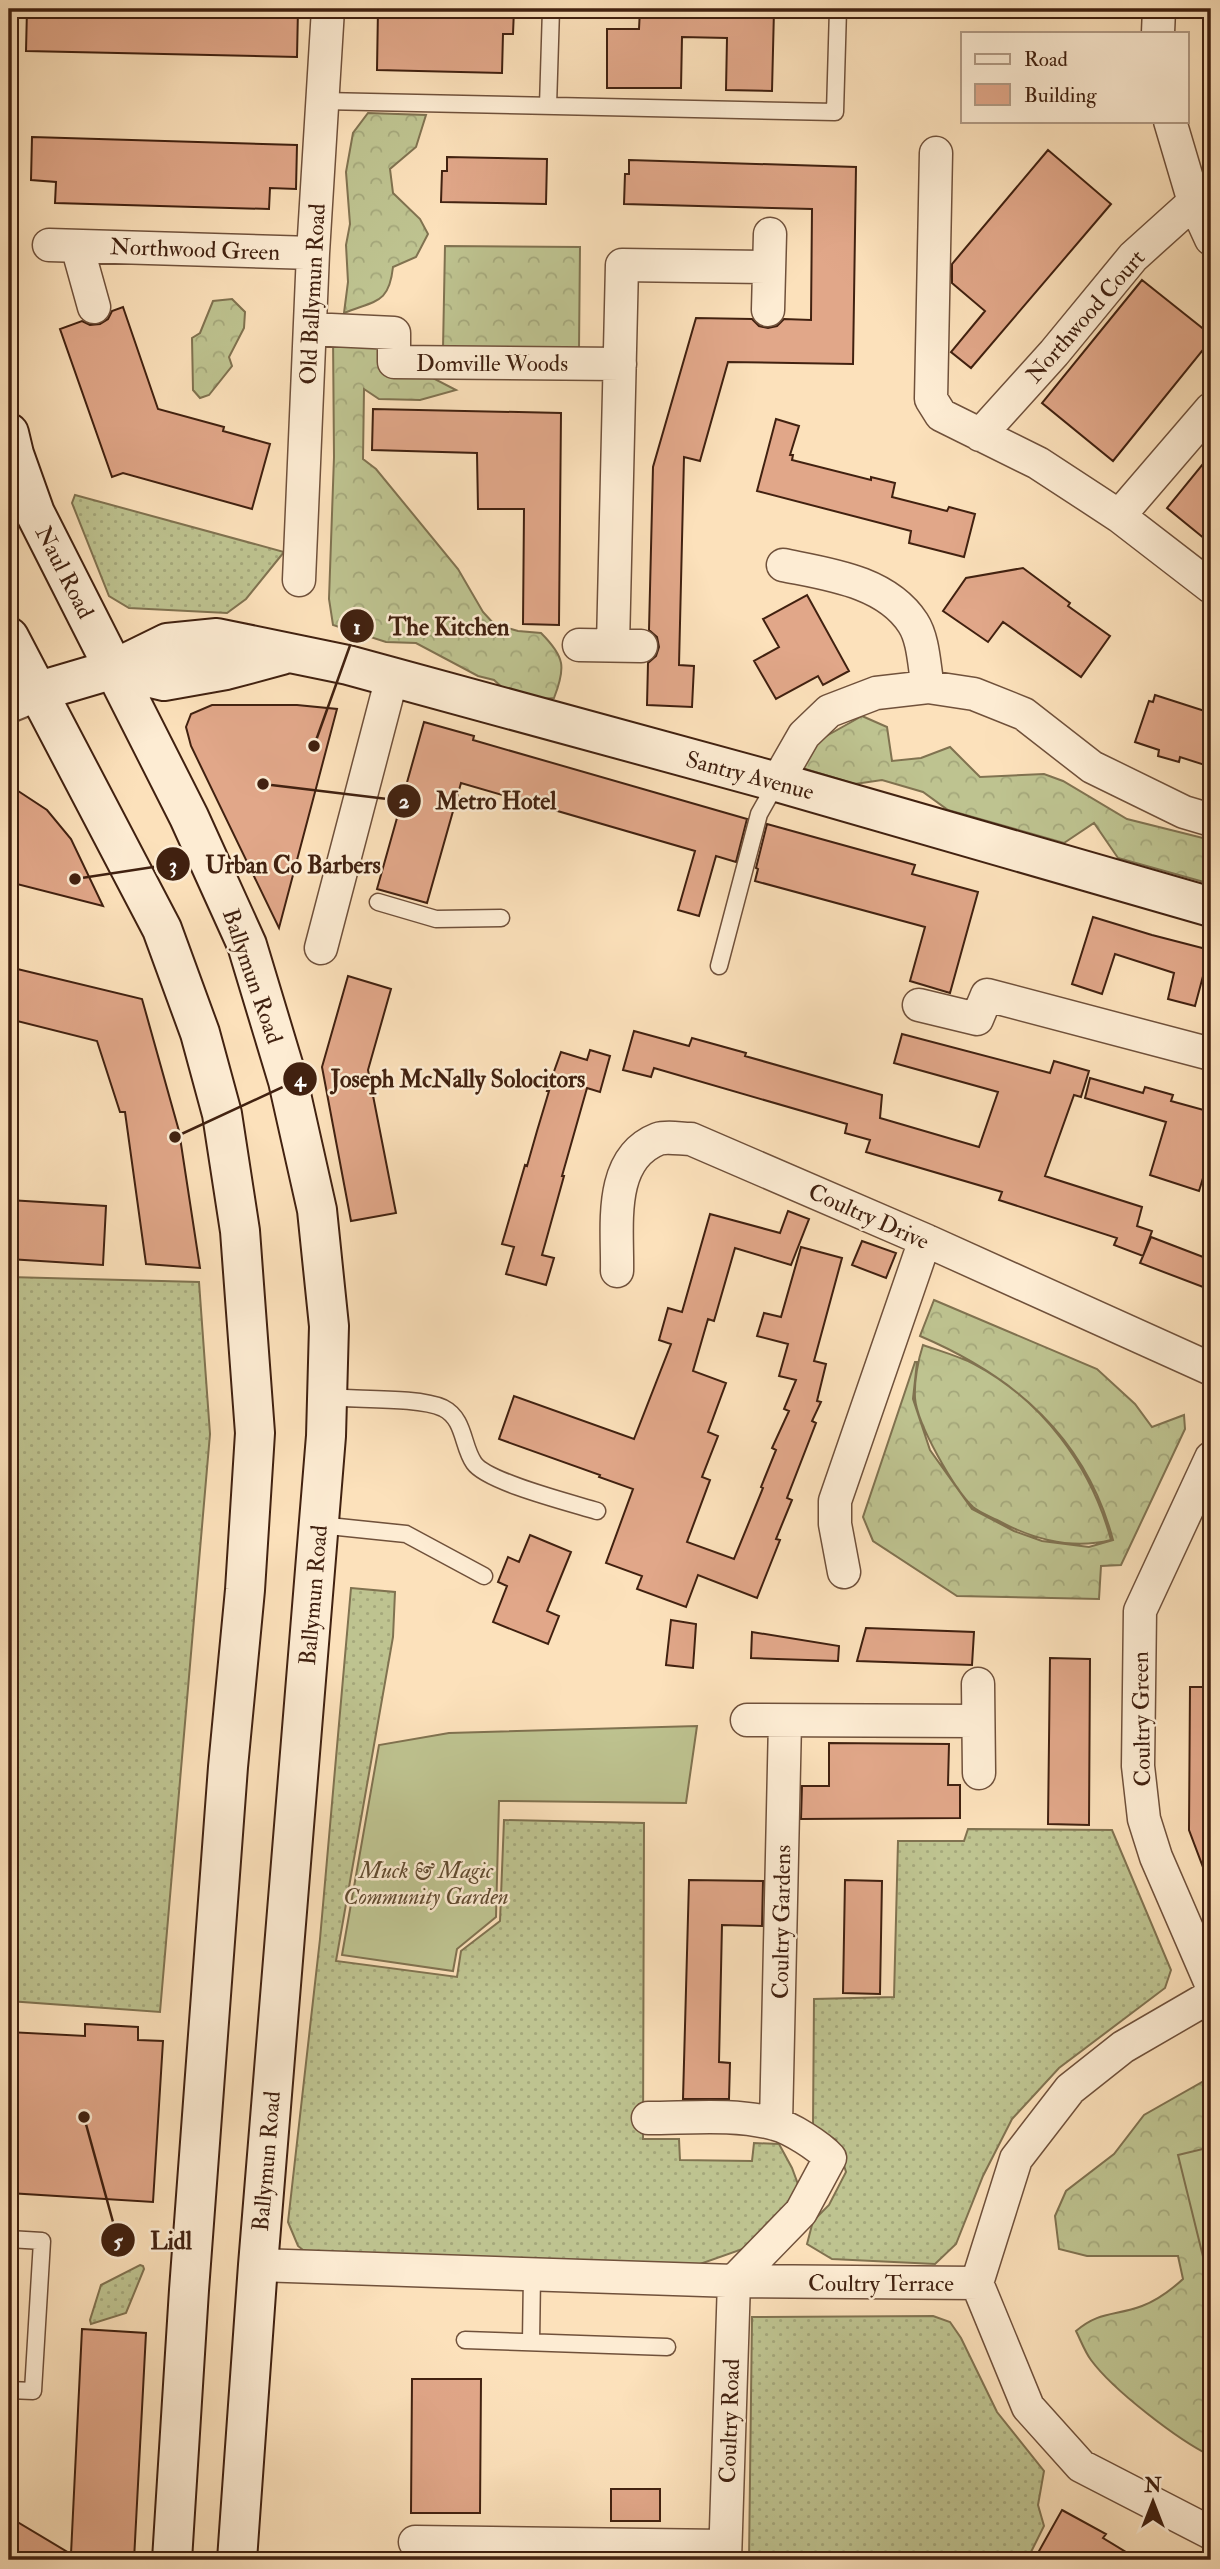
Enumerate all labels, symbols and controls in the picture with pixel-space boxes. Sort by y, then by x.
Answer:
legend [961,32,1188,122]
text: Road [1024,46,1069,73]
text: Building [1024,82,1097,109]
street label: Old Ballymun Road [293,203,332,385]
street label: Northwood Green [109,232,281,267]
street label: Northwood Court [1020,244,1151,389]
street label: Domville Woods [416,349,568,378]
street label: Naul Road [29,521,100,623]
callout: The Kitchen [339,604,523,649]
text: The Kitchen [388,612,510,643]
text: 1 [353,614,361,641]
street label: Santry Avenue [683,744,818,807]
callout: Metro Hotel [387,778,571,823]
text: Metro Hotel [435,786,557,817]
text: 2 [399,788,410,815]
callout: Urban Co Barbers [156,842,394,887]
text: Urban Co Barbers [205,850,381,881]
text: 3 [169,852,177,879]
street label: Ballymun Road [216,905,289,1047]
callout: Joseph McNally Solocitors [282,1056,600,1101]
text: Joseph McNally Solocitors [330,1064,585,1095]
text: 4 [293,1066,307,1093]
street label: Coultry Drive [804,1177,934,1256]
street label: Ballymun Road [293,1524,334,1666]
street label: Coultry Green [1126,1651,1157,1787]
street label: Coultry Gardens [766,1844,797,1999]
park label: Muck & Magic Community Garden [343,1856,509,1911]
street label: Ballymun Road [246,2090,287,2232]
callout: Lidl [101,2218,205,2263]
text: Lidl [150,2226,193,2257]
text: 5 [113,2228,123,2255]
street label: Coultry Terrace [808,2269,954,2298]
street label: Coultry Road [713,2358,746,2484]
north arrow [1118,2468,1188,2538]
text: N [1143,2474,1162,2498]

